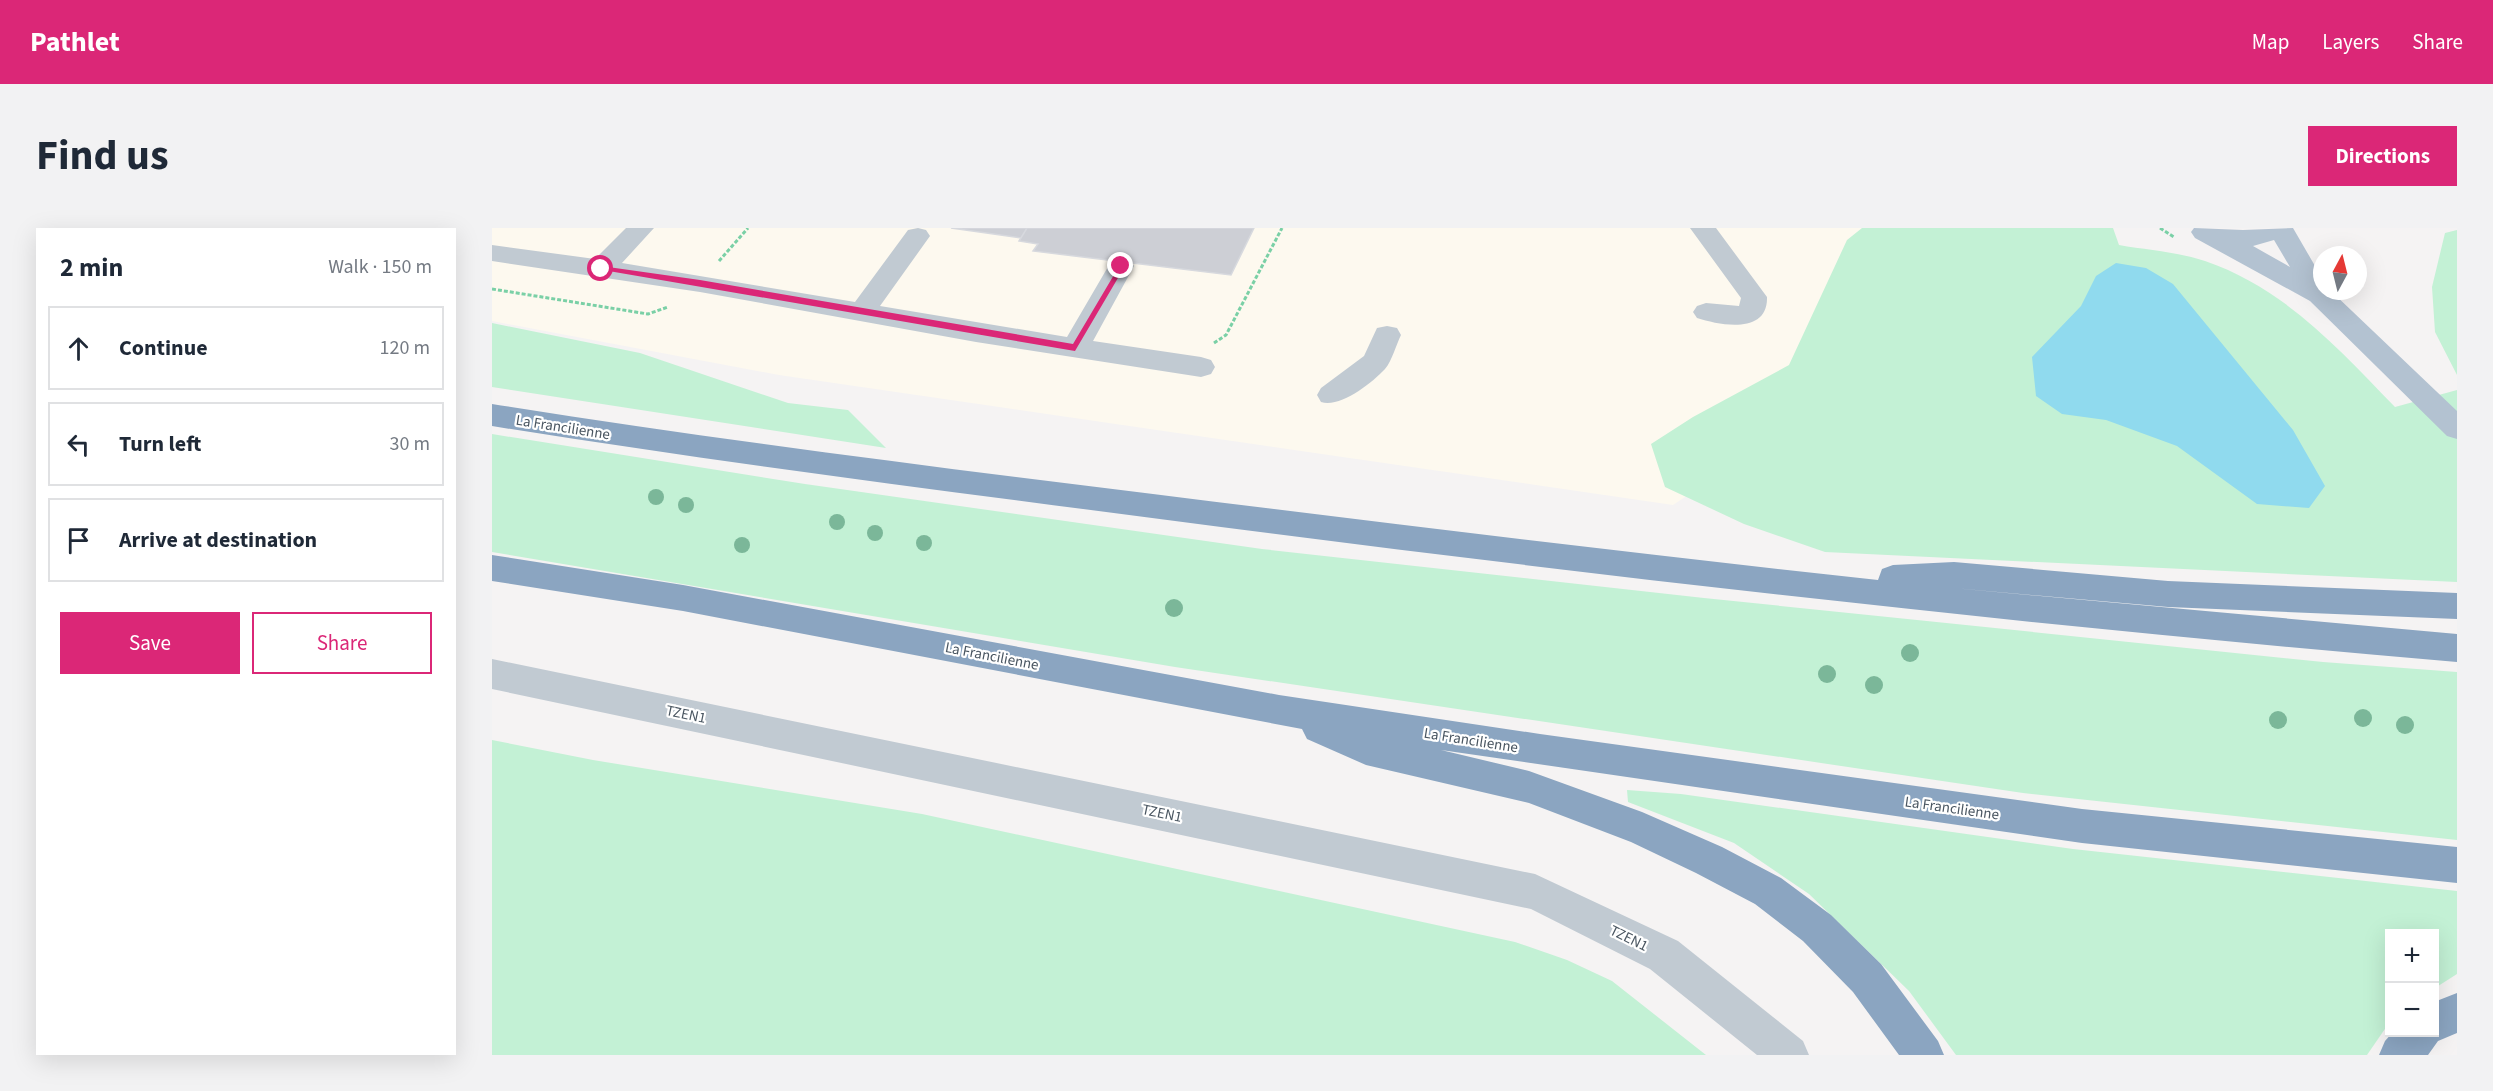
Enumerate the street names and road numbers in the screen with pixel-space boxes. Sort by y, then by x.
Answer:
street label: La Francilienne [514,410,611,445]
street label: La Francilienne [943,637,1040,676]
street label: TZEN1 [664,700,708,729]
street label: La Francilienne [1422,723,1519,758]
street label: La Francilienne [1903,791,2000,825]
street label: TZEN1 [1140,799,1184,828]
street label: TZEN1 [1606,920,1652,957]

